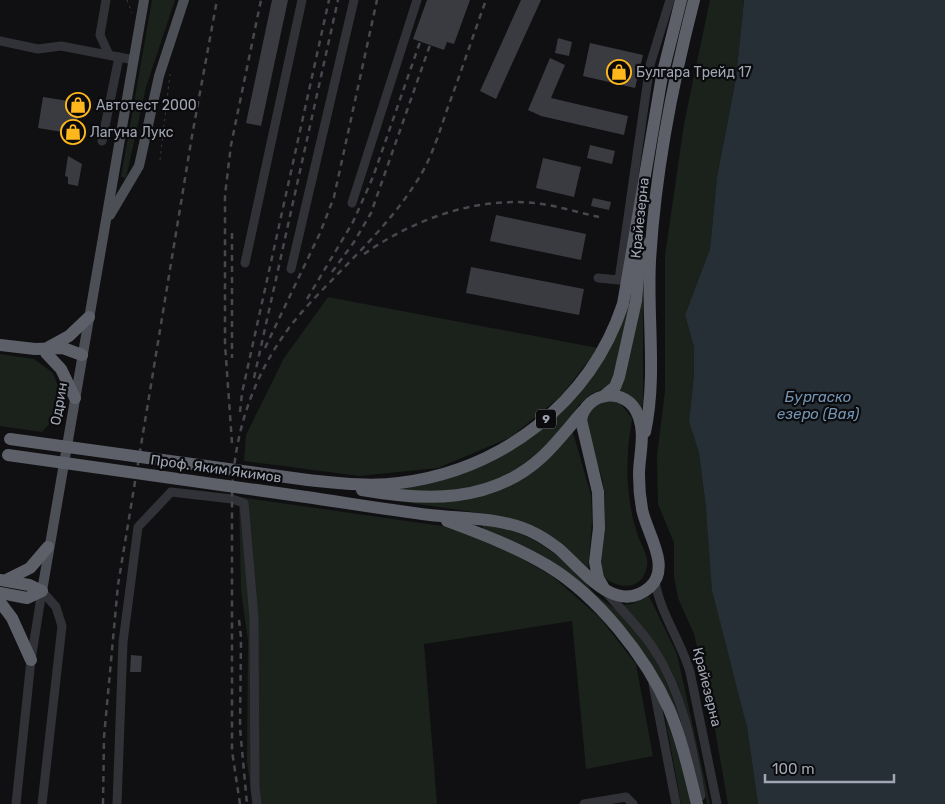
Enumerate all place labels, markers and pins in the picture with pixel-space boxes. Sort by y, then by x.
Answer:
shop icon: Булгара Трейд 17 [606,59,632,85]
place label: Булгара Трейд 17 [636,64,751,81]
shop icon: Автотест 2000 [65,92,91,118]
place label: Автотест 2000 [96,97,197,114]
shop icon: Лагуна Лукс [60,119,86,145]
place label: Лагуна Лукс [90,124,174,141]

